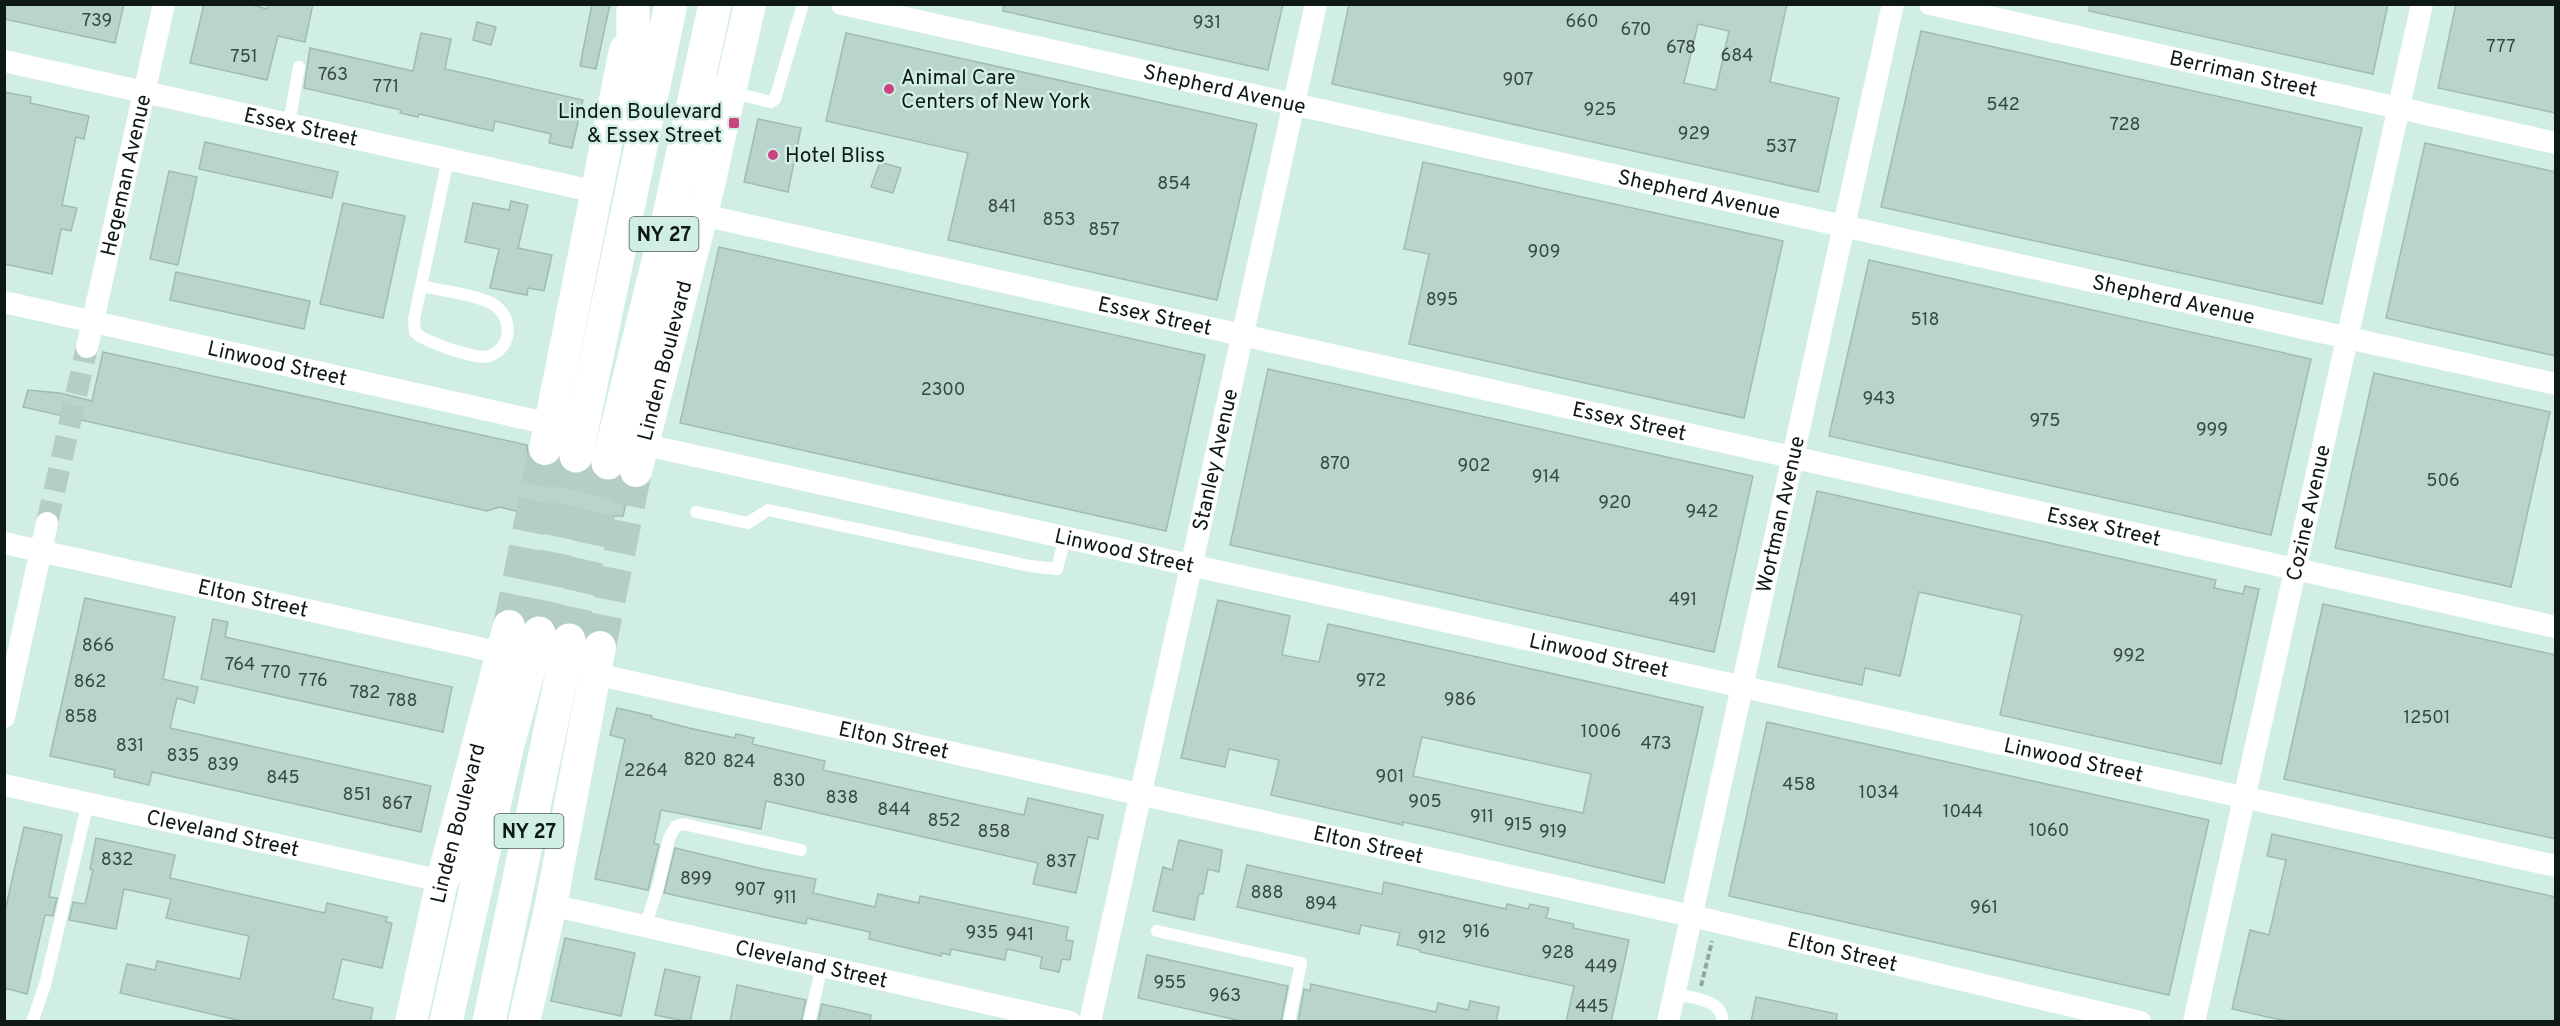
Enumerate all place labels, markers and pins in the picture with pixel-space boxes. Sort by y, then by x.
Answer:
place label: Animal Care Centers of New York [901,65,1091,116]
marker: Animal Care Centers of New York [882,82,896,96]
place label: Linden Boulevard & Essex Street [558,99,722,150]
marker: Linden Boulevard & Essex Street [727,116,741,130]
place label: Hotel Bliss [785,143,885,170]
marker: Hotel Bliss [766,148,780,162]

